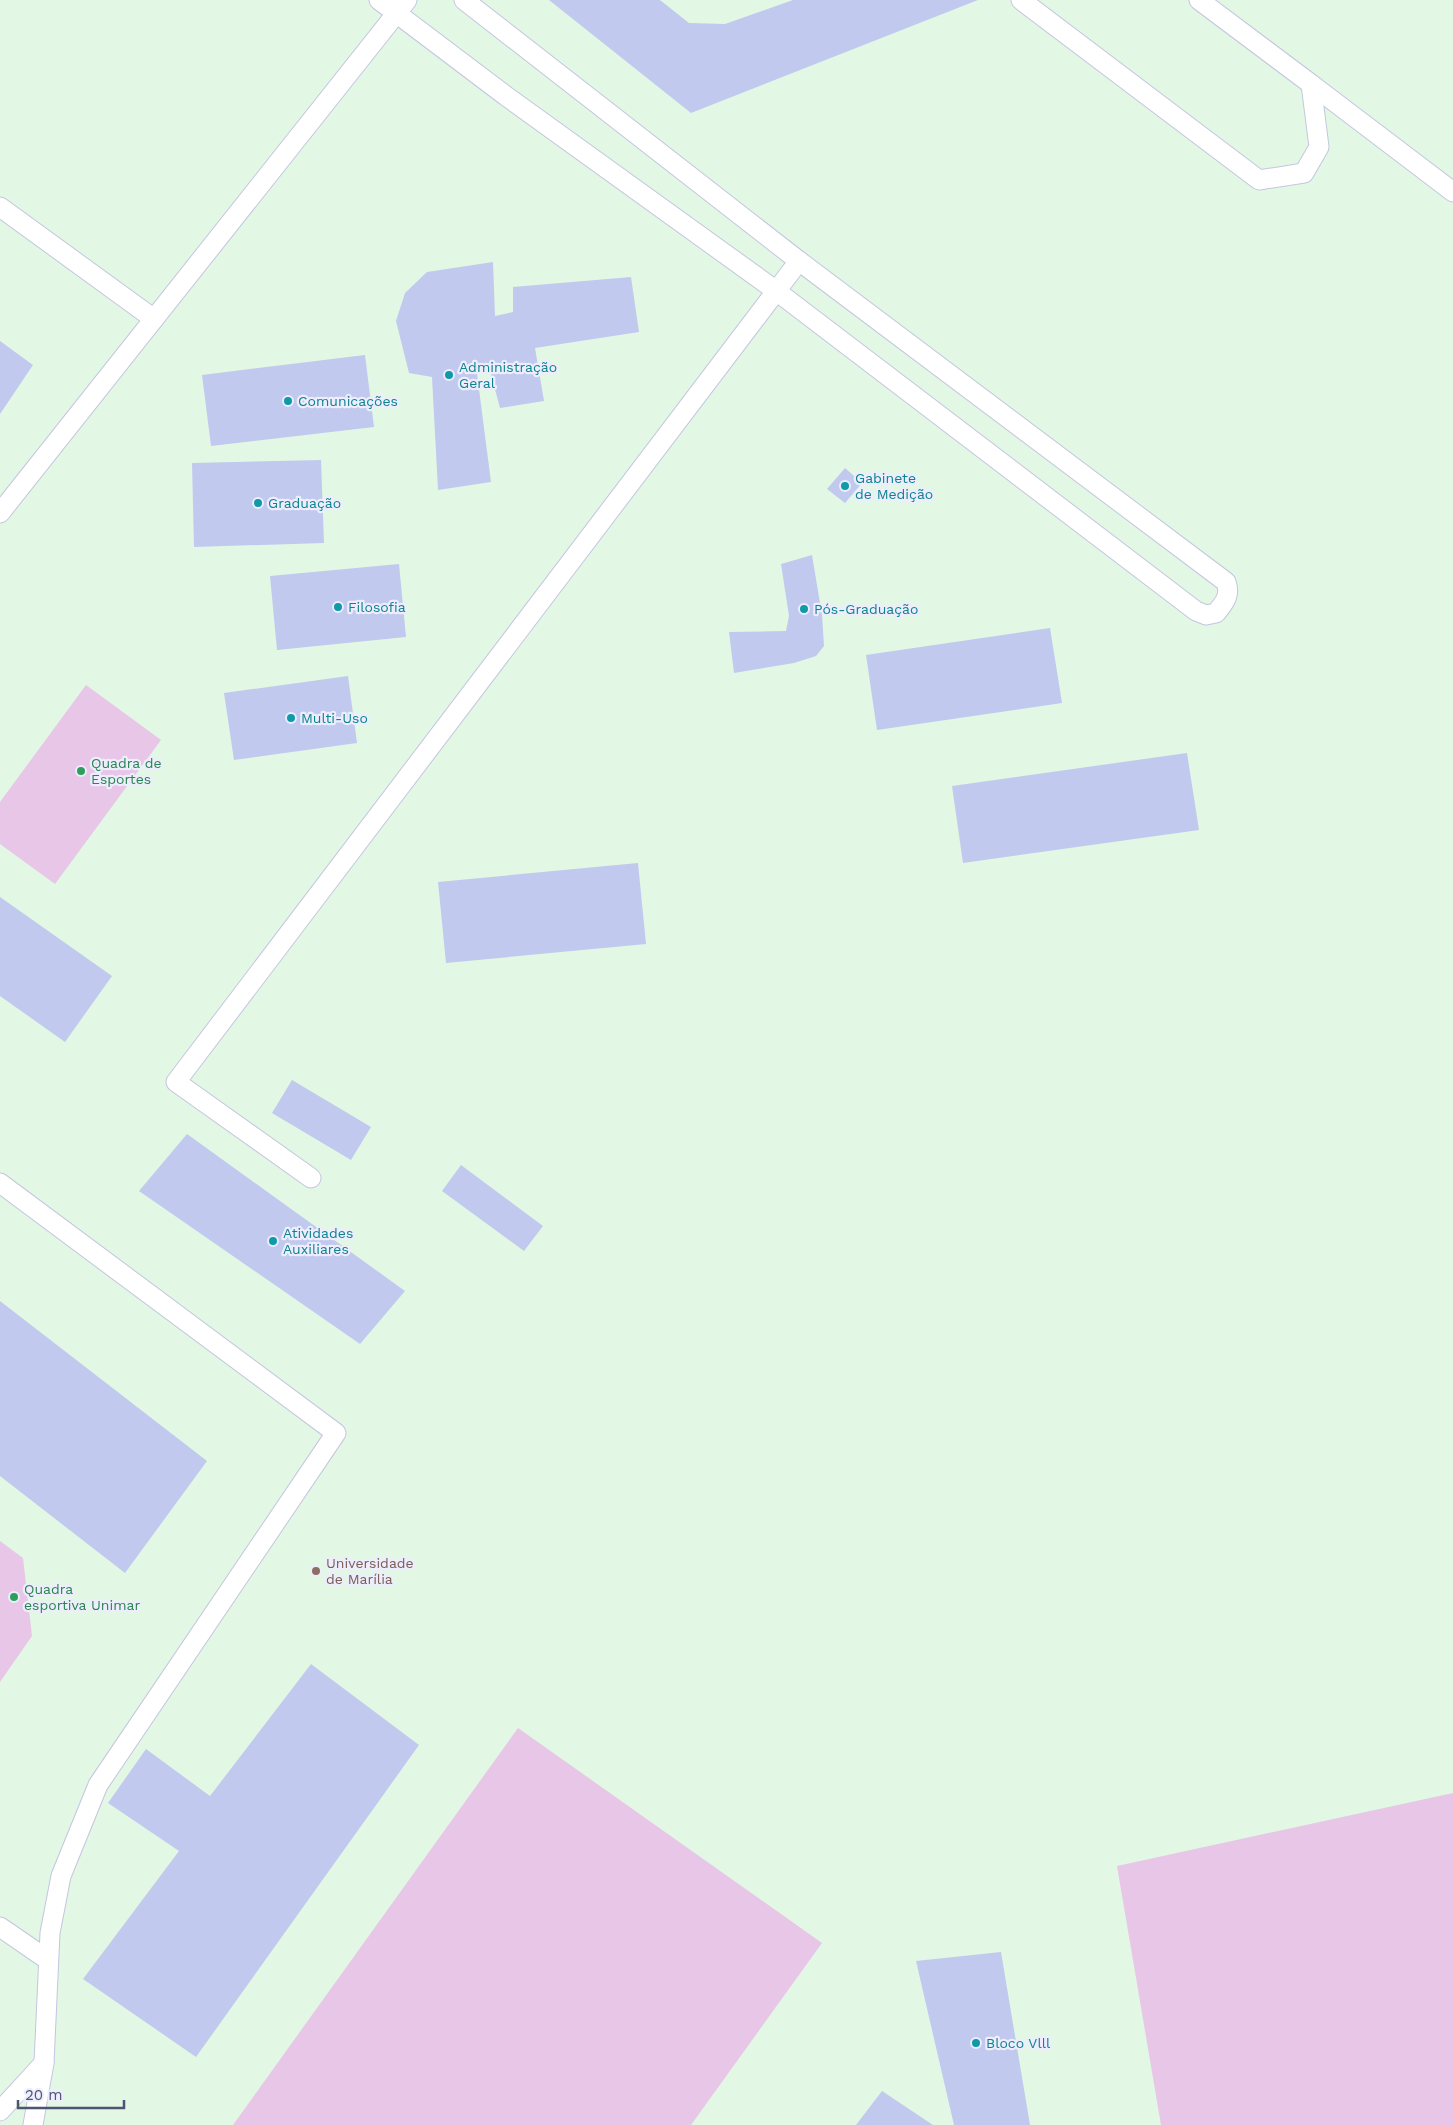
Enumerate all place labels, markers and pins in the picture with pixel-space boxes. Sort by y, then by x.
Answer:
place label: Administração Geral [459,359,557,391]
marker: Administração Geral [443,369,455,381]
place label: Comunicações [298,393,398,409]
marker: Comunicações [282,395,294,407]
place label: Gabinete de Medição [855,470,933,502]
marker: Gabinete de Medição [839,480,851,492]
place label: Graduação [268,495,341,511]
marker: Graduação [252,497,264,509]
place label: Filosofia [348,599,406,615]
marker: Filosofia [332,601,344,613]
place label: Pós-Graduação [814,601,918,617]
marker: Pós-Graduação [798,603,810,615]
place label: Multi-Uso [301,710,368,726]
marker: Multi-Uso [285,712,297,724]
place label: Quadra de Esportes [91,755,162,787]
marker: Quadra de Esportes [75,765,87,777]
place label: Atividades Auxiliares [283,1225,353,1257]
marker: Atividades Auxiliares [267,1235,279,1247]
place label: Universidade de Marília [326,1555,414,1587]
marker: Universidade de Marília [310,1565,322,1577]
place label: Quadra esportiva Unimar [24,1581,140,1613]
marker: Quadra esportiva Unimar [8,1591,20,1603]
place label: Bloco Vlll [986,2035,1051,2051]
marker: Bloco Vlll [970,2037,982,2049]

